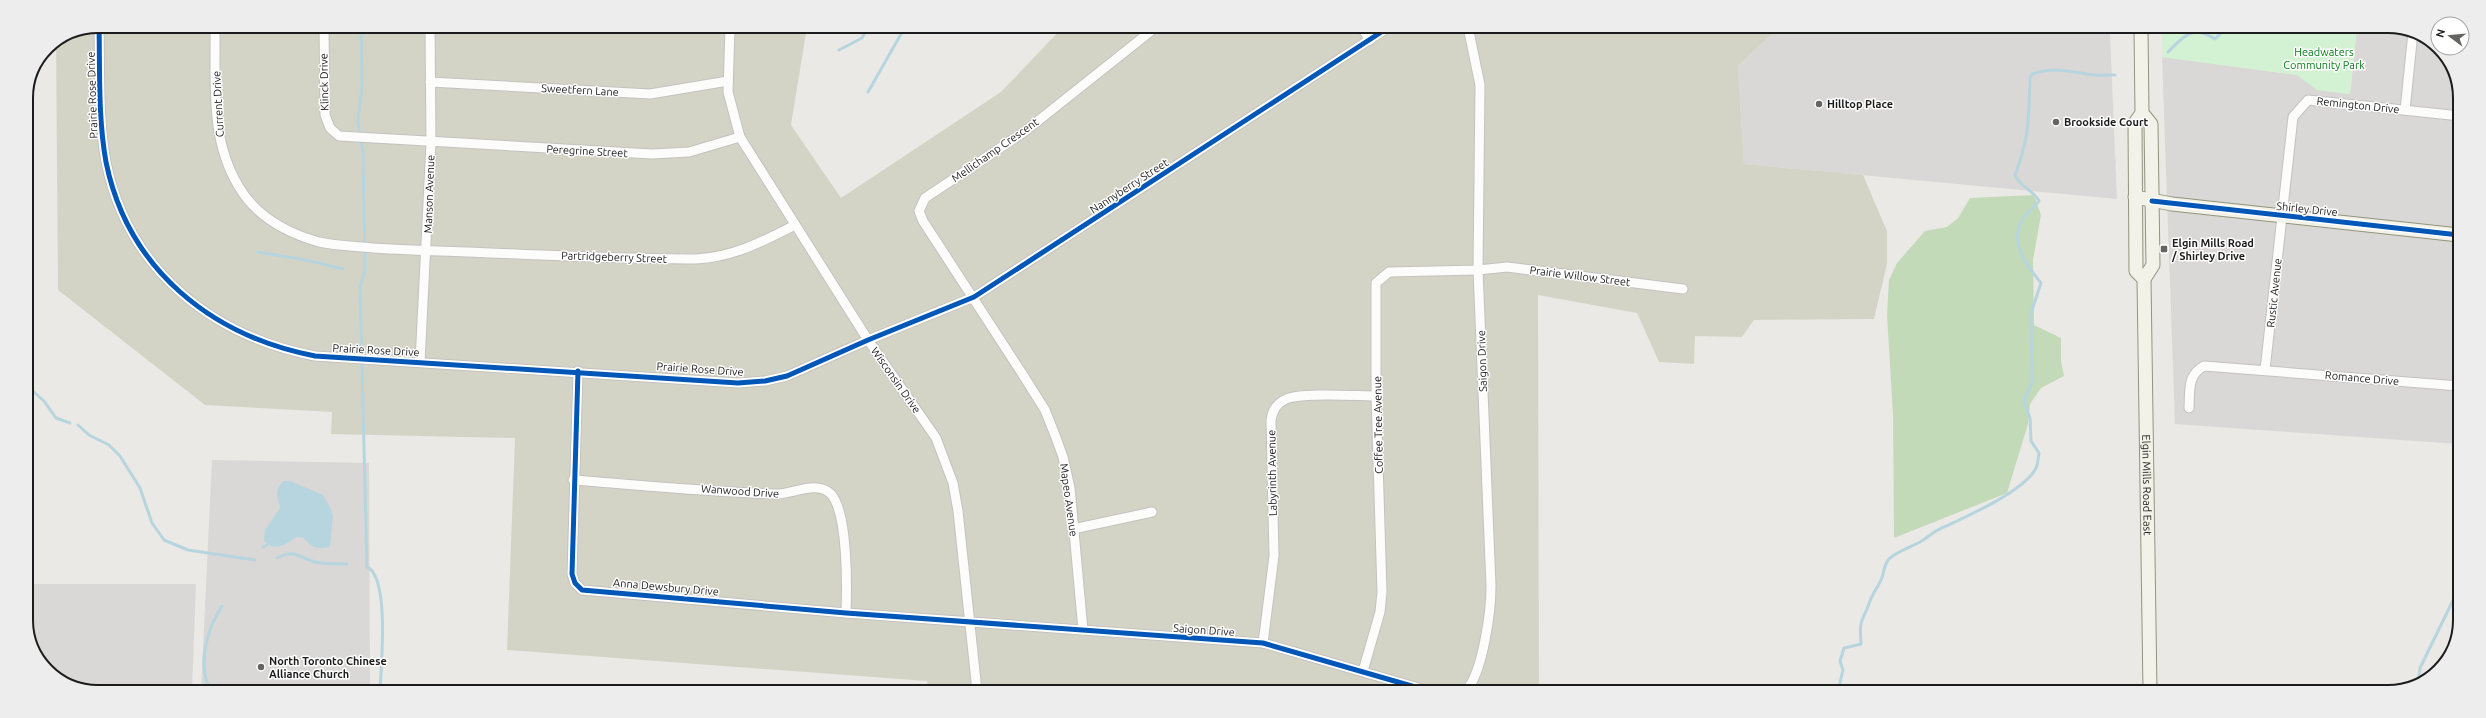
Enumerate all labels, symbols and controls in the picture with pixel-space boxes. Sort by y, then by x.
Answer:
north arrow [2430,16,2470,56]
text: N [2433,28,2447,39]
park label: Headwaters Community Park [2283,46,2365,71]
street label: Prairie Rose Drive [84,51,100,139]
street label: Klinck Drive [317,53,331,111]
street label: Current Drive [210,71,226,137]
street label: Sweetfern Lane [541,82,619,98]
street label: Remington Drive [2316,95,2400,115]
place label: Hilltop Place [1827,98,1893,110]
marker: Hilltop Place [1814,99,1824,109]
street label: Mellichamp Crescent [949,115,1041,184]
place label: Brookside Court [2064,116,2148,128]
marker: Brookside Court [2051,117,2061,127]
street label: Peregrine Street [546,143,629,159]
street label: Manson Avenue [422,155,436,233]
street label: Nannyberry Street [1088,156,1171,216]
street label: Shirley Drive [2276,200,2338,218]
place label: Elgin Mills Road / Shirley Drive [2171,237,2254,262]
marker: Elgin Mills Road / Shirley Drive [2159,244,2169,254]
street label: Partridgeberry Street [561,249,668,265]
street label: Rustic Avenue [2264,258,2284,328]
street label: Prairie Willow Street [1529,264,1632,288]
street label: Saigon Drive [1475,330,1489,392]
street label: Prairie Rose Drive [332,342,420,358]
street label: Wisconsin Drive [869,345,923,415]
street label: Prairie Rose Drive [656,360,744,378]
street label: Romance Drive [2324,369,2400,387]
street label: Coffee Tree Avenue [1371,376,1385,474]
street label: Labyrinth Avenue [1265,430,1279,516]
street label: Elgin Mills Road East [2140,434,2154,536]
street label: Mapeo Avenue [1058,463,1080,537]
street label: Wanwood Drive [701,482,779,500]
street label: Anna Dewsbury Drive [613,576,719,598]
street label: Saigon Drive [1173,622,1235,638]
place label: North Toronto Chinese Alliance Church [269,655,387,680]
marker: North Toronto Chinese Alliance Church [256,662,266,672]

